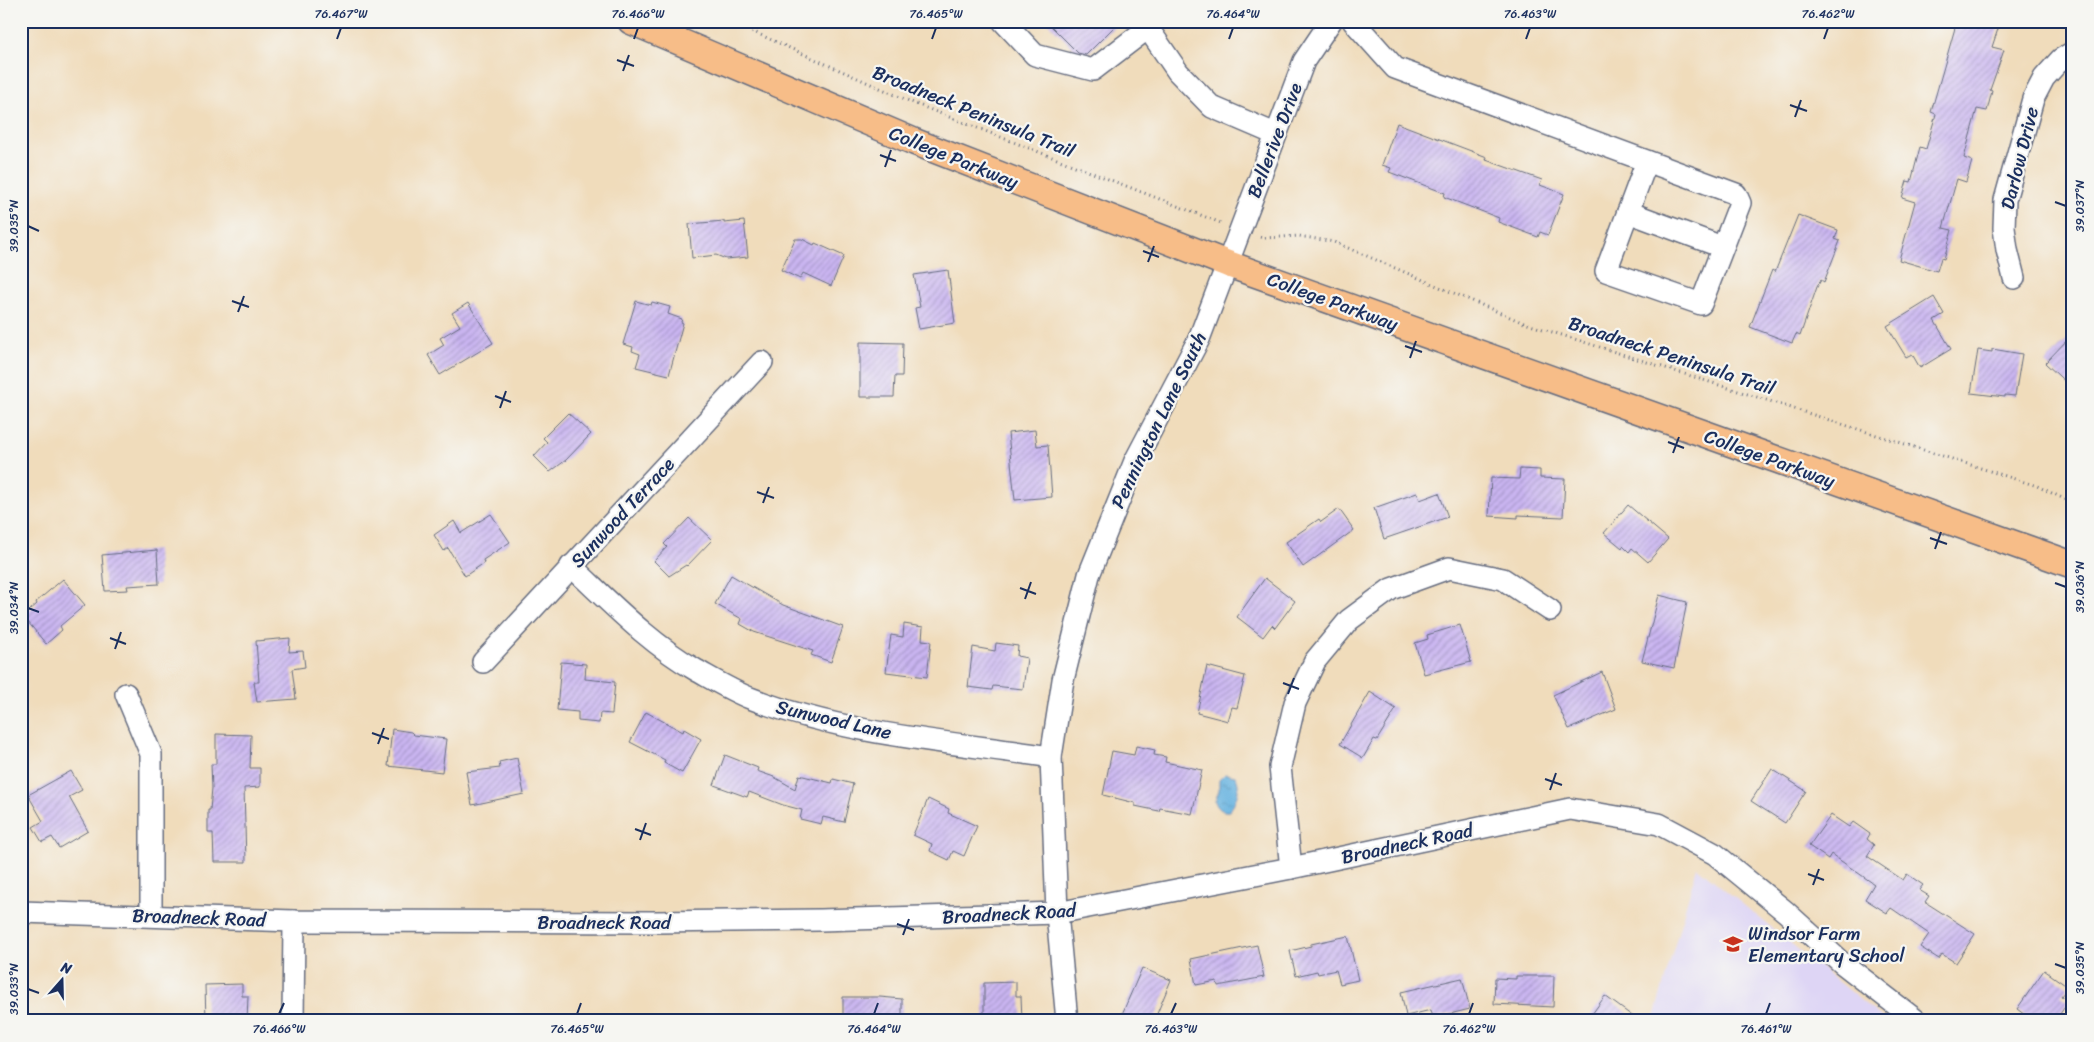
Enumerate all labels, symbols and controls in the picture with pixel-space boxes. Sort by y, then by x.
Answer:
text: 76.467°W [315,3,368,25]
text: 76.466°W [612,3,665,25]
text: 76.465°W [909,3,963,25]
text: 76.464°W [1206,3,1260,25]
text: 76.463°W [1504,3,1557,25]
text: 76.462°W [1802,3,1855,25]
street label: Broadneck Peninsula Trail [868,56,1081,167]
street label: Bellerive Drive [1237,78,1312,203]
street label: Darlow Drive [1991,103,2048,213]
street label: College Parkway [884,116,1024,199]
text: 39.037°N [2069,179,2091,232]
text: 39.035°N [3,199,25,252]
street label: College Parkway [1263,262,1403,340]
street label: Broadneck Peninsula Trail [1564,306,1780,405]
street label: Pennington Lane South [1101,326,1216,514]
street label: College Parkway [1700,419,1840,497]
street label: Sunwood Terrace [562,449,683,575]
text: 39.036°N [2069,560,2091,613]
text: 39.034°N [3,581,25,634]
street label: Sunwood Lane [773,690,895,749]
street label: Broadneck Road [1338,813,1478,874]
street label: Broadneck Road [941,893,1079,933]
street label: Broadneck Road [132,899,268,936]
street label: Broadneck Road [537,906,673,939]
place label: Windsor Farm Elementary School [1748,917,1905,972]
school or university icon: Windsor Farm Elementary School [1722,933,1744,955]
text: 39.035°N [2069,941,2091,994]
north arrow [38,954,88,1004]
text: N [57,955,75,982]
text: 39.033°N [3,962,25,1015]
text: 76.466°W [253,1018,306,1040]
text: 76.465°W [550,1018,604,1040]
text: 76.464°W [847,1018,901,1040]
text: 76.463°W [1145,1018,1198,1040]
text: 76.462°W [1443,1018,1496,1040]
text: 76.461°W [1740,1018,1792,1040]

